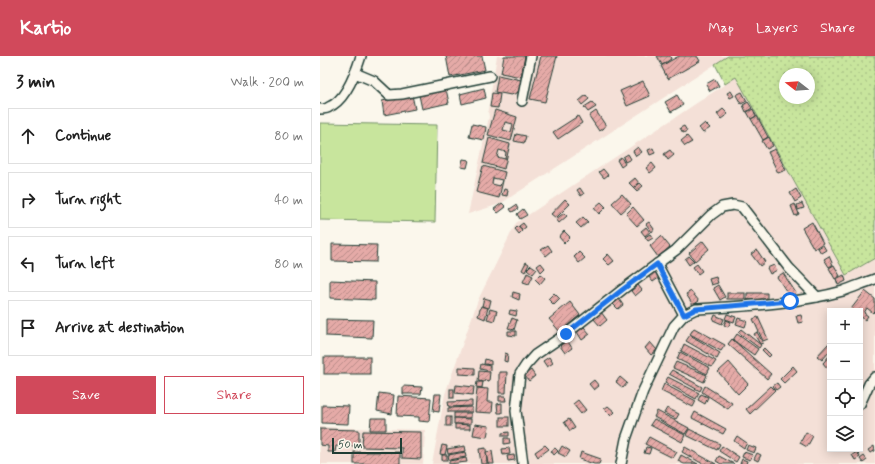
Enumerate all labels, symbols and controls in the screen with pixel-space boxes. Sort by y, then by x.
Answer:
text: Kartio [20,16,71,41]
text: Map [708,19,734,37]
text: Layers [756,19,798,37]
text: Share [820,19,855,37]
north arrow [779,68,815,104]
text: 3 min [16,71,55,93]
text: Walk · 200 m [230,74,304,91]
icon: ahead [17,125,39,147]
text: Continue [55,126,111,146]
text: 80 m [274,128,303,145]
icon: right [17,189,39,211]
text: Turn right [55,190,122,210]
text: 40 m [274,192,303,209]
icon: left [17,253,39,275]
text: Turn left [55,254,115,274]
text: 80 m [274,256,303,273]
route start [781,292,799,310]
map controls [827,308,863,452]
button: + [827,308,863,344]
icon: arrive [17,317,39,339]
text: Arrive at destination [55,318,184,338]
route end [557,325,575,343]
button: − [827,344,863,380]
button: Save [16,376,156,414]
button: Share [164,376,304,414]
button: locate [827,380,863,416]
button: layers [827,416,863,452]
scale bar [332,436,402,455]
text: 50 m [338,438,363,452]

